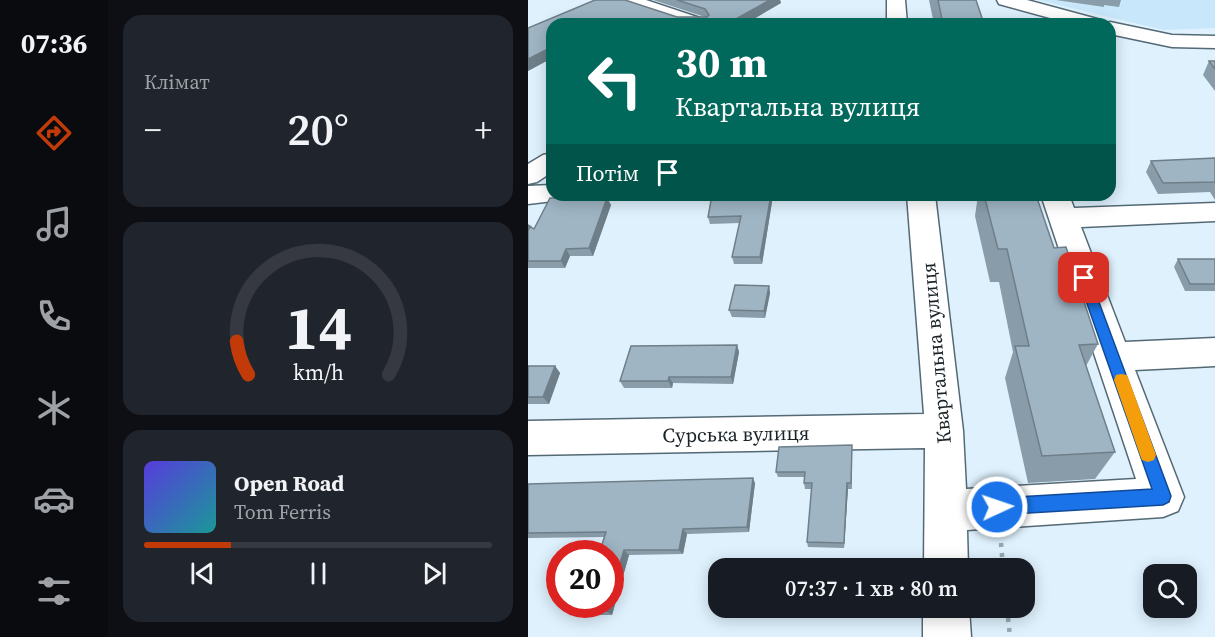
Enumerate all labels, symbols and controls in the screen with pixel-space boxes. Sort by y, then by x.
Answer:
text: 07:36 [21,25,87,62]
text: 30 m [675,33,768,91]
icon: left [576,42,654,120]
text: Клімат [144,68,210,96]
text: Квартальна вулиця [675,88,920,125]
text: 20° [287,98,349,160]
text: − [144,107,162,152]
text: + [475,107,492,152]
icon: directions [33,112,75,154]
icon: arrive [651,156,684,189]
text: Потім [576,158,639,188]
icon: music [33,203,75,245]
pin [1058,252,1109,303]
street label: Квартальна вулиця [914,261,958,445]
icon: arrive [1067,261,1100,294]
text: 14 [284,285,352,371]
icon: phone [33,295,75,337]
text: km/h [292,359,344,388]
icon: climate [33,387,75,429]
street label: Сурська вулиця [662,419,810,449]
text: Open Road [234,468,344,498]
position arrow [965,475,1029,539]
icon: car [33,478,75,520]
text: Tom Ferris [234,498,331,526]
speed limit sign: 20 [546,540,624,618]
icon: previous [186,557,219,590]
icon: pause [302,557,335,590]
icon: next [418,557,451,590]
map controls [1143,564,1197,618]
button: search [1143,564,1197,618]
icon: filters [33,570,75,612]
text: 07:37 · 1 хв · 80 m [785,573,958,603]

